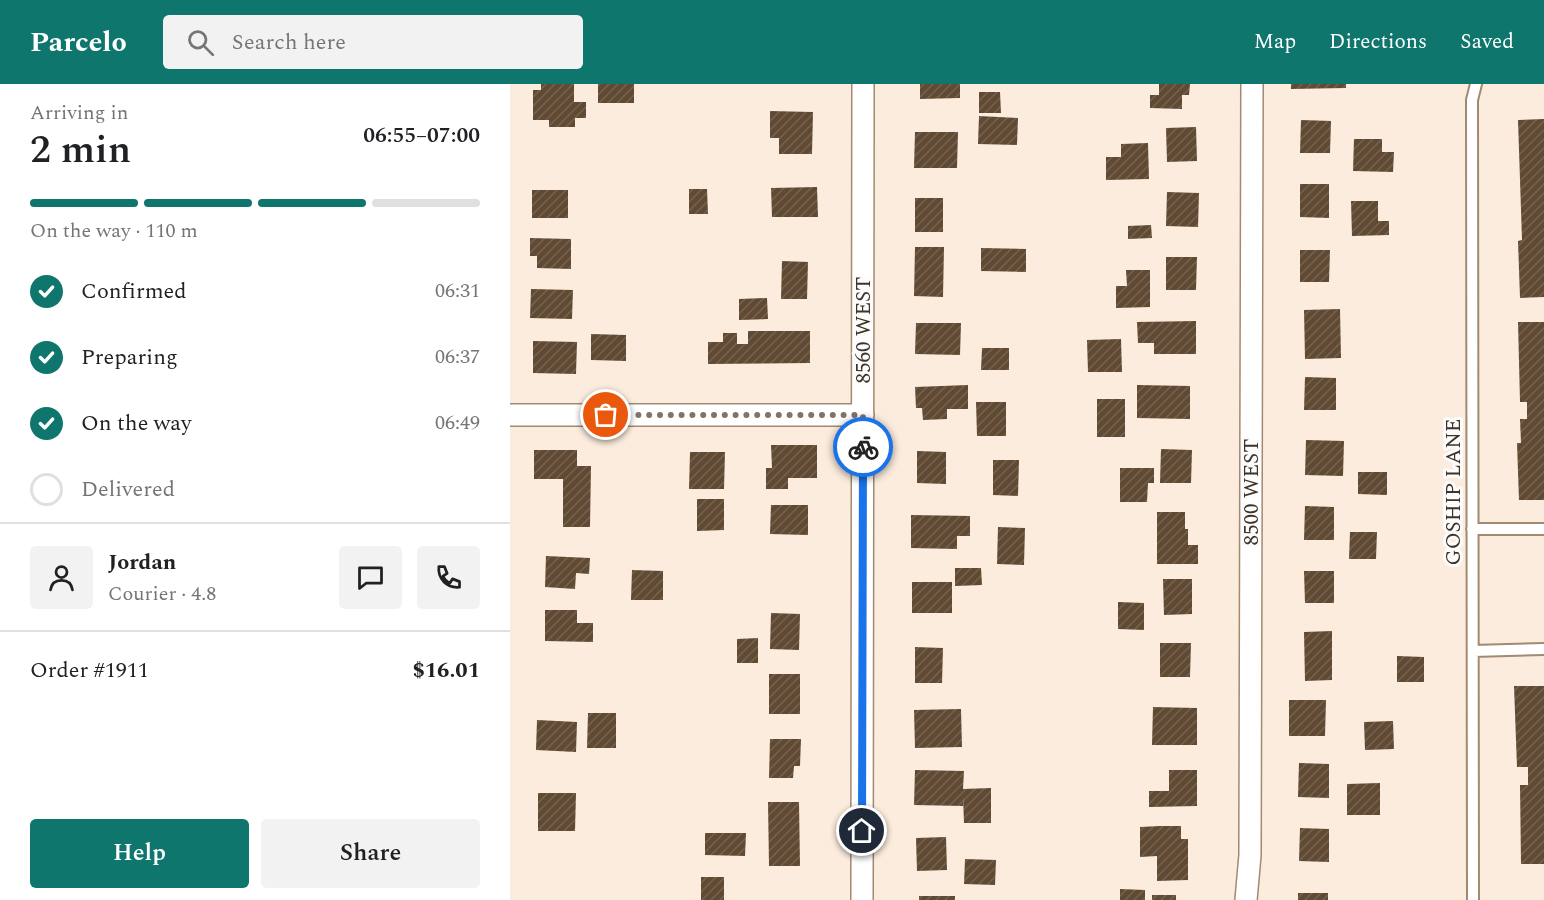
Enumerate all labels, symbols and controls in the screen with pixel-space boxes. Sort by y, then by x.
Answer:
search box [163,15,583,69]
text: Parcelo [30,21,127,64]
icon: search [184,26,217,59]
text: Search here [232,26,346,59]
text: Map [1254,26,1296,58]
text: Directions [1329,26,1427,58]
text: Saved [1460,26,1514,58]
text: Arriving in [30,98,128,128]
text: 06:55–07:00 [363,119,480,152]
text: 2 min [30,121,131,180]
text: On the way · 110 m [30,216,198,246]
icon: check [30,275,63,308]
text: Confirmed [81,275,187,308]
text: 06:31 [435,276,480,306]
street label: 8560 WEST [848,277,880,383]
icon: check [30,341,63,374]
text: Preparing [81,341,178,374]
text: 06:37 [435,342,480,372]
pin [580,389,631,440]
icon: bag [589,398,622,431]
icon: check [30,407,63,440]
text: On the way [81,407,192,440]
text: 06:49 [435,408,480,438]
courier [833,417,893,477]
street label: GOSHIP LANE [1438,419,1470,565]
icon: bike [847,431,880,464]
street label: 8500 WEST [1236,439,1268,545]
text: Delivered [81,473,175,506]
button: person [30,546,93,609]
text: Jordan [108,546,176,579]
button: chat [339,546,402,609]
button: phone [417,546,480,609]
text: Courier · 4.8 [108,579,216,609]
text: Order #1911 [30,654,149,687]
text: $16.01 [412,654,480,687]
pin [836,805,887,856]
icon: home [845,814,878,847]
button: Help [30,819,249,888]
button: Share [261,819,480,888]

